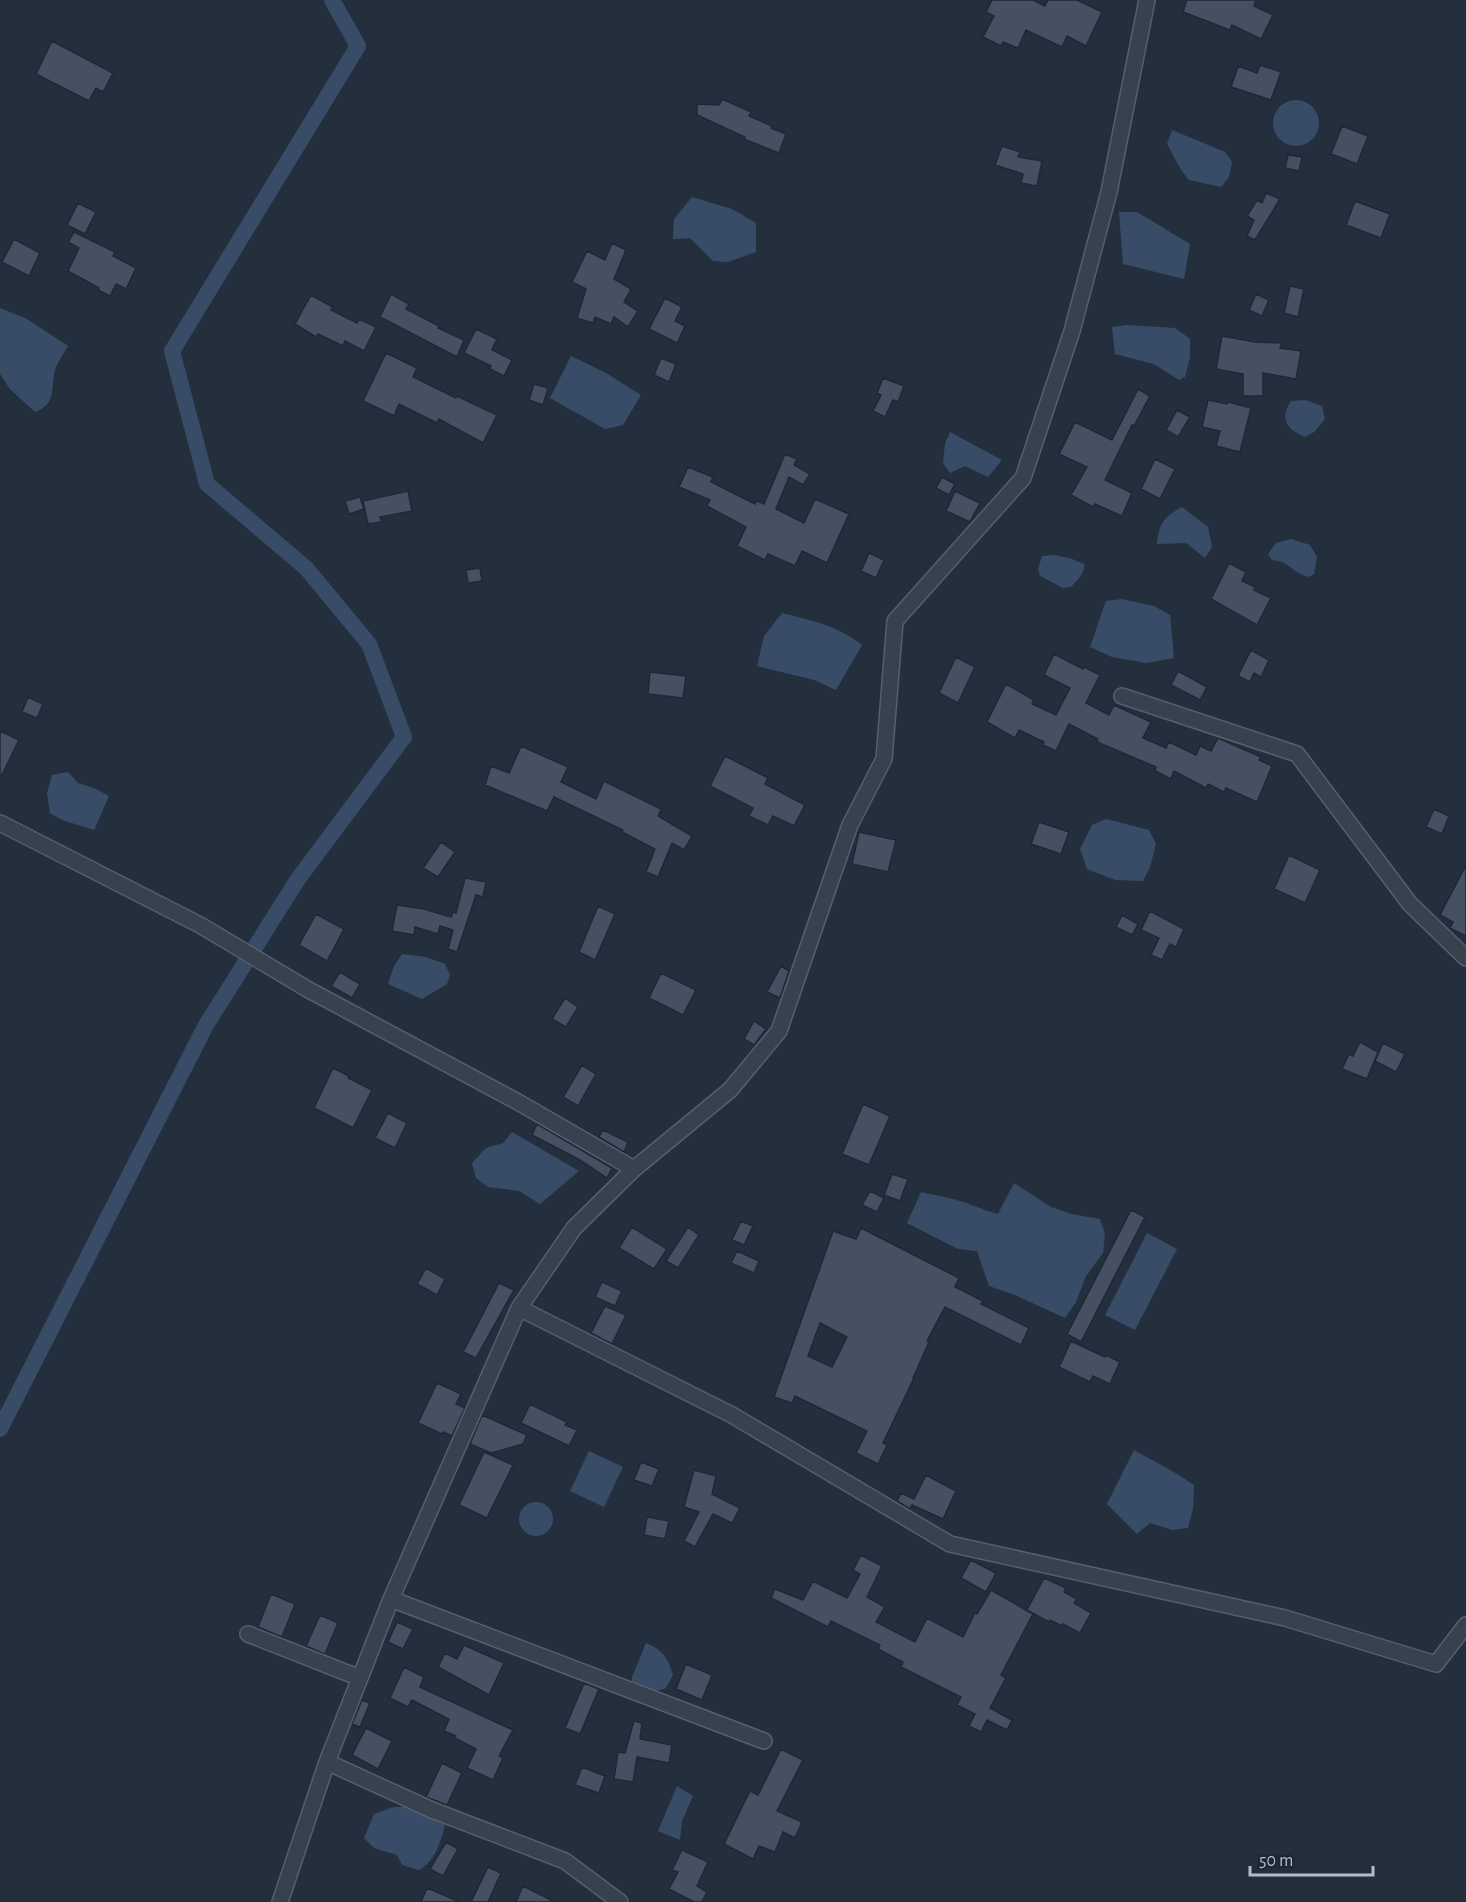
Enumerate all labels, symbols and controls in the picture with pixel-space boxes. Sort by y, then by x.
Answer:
scale bar [1250,1839,1373,1877]
text: 50 m [1259,1852,1293,1870]

